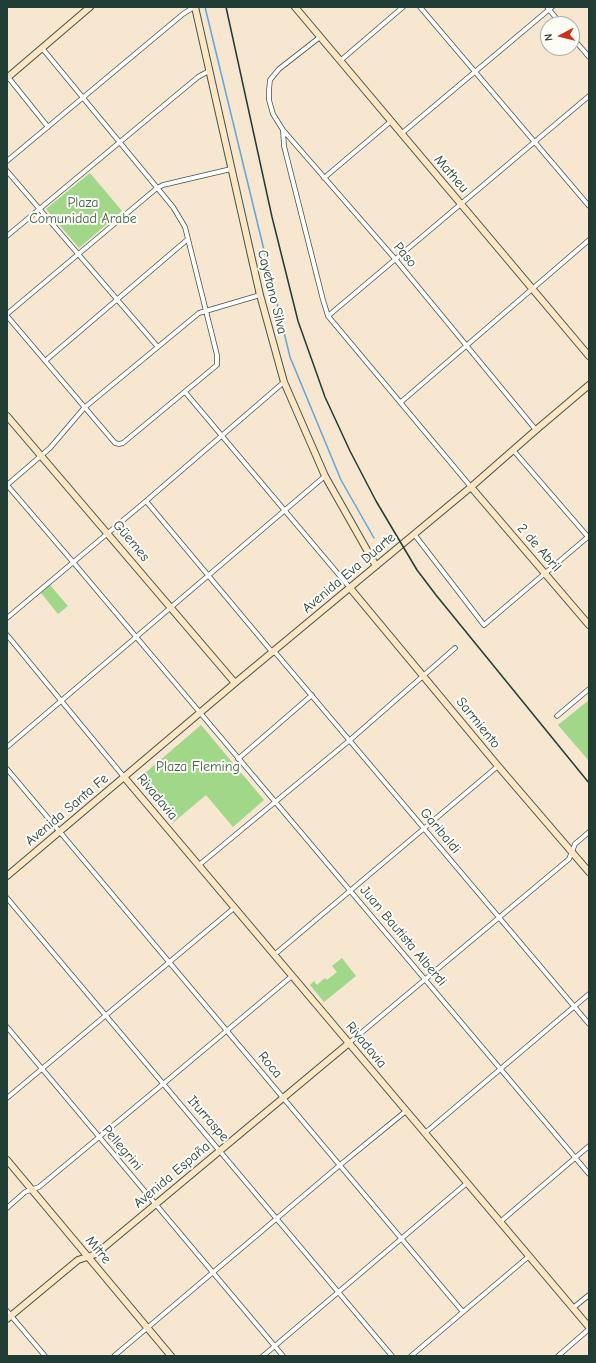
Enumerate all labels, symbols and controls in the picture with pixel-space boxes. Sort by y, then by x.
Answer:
north arrow [540,16,580,56]
text: N [542,33,555,42]
street label: Matheu [430,152,472,196]
park label: Plaza Comunidad Arabe [29,195,137,228]
street label: Paso [390,239,420,271]
street label: Cayetano Silva [253,248,291,336]
street label: Güemes [109,517,153,565]
street label: 2 de Abril [513,520,565,576]
street label: Avenida Eva Duarte [299,529,399,617]
street label: Sarmiento [452,694,504,752]
park label: Plaza Fleming [156,759,240,775]
street label: Avenida Santa Fe [22,770,112,850]
street label: Rivadavia [133,770,181,824]
street label: Garibaldi [416,805,464,857]
street label: Juan Bautista Alberdi [356,882,450,990]
street label: Rivadavia [342,1018,390,1072]
street label: Roca [254,1048,286,1082]
street label: Iturraspe [184,1093,232,1145]
street label: Pellegrini [98,1122,146,1174]
street label: Avenida España [130,1138,214,1212]
street label: Mitre [82,1233,114,1267]

